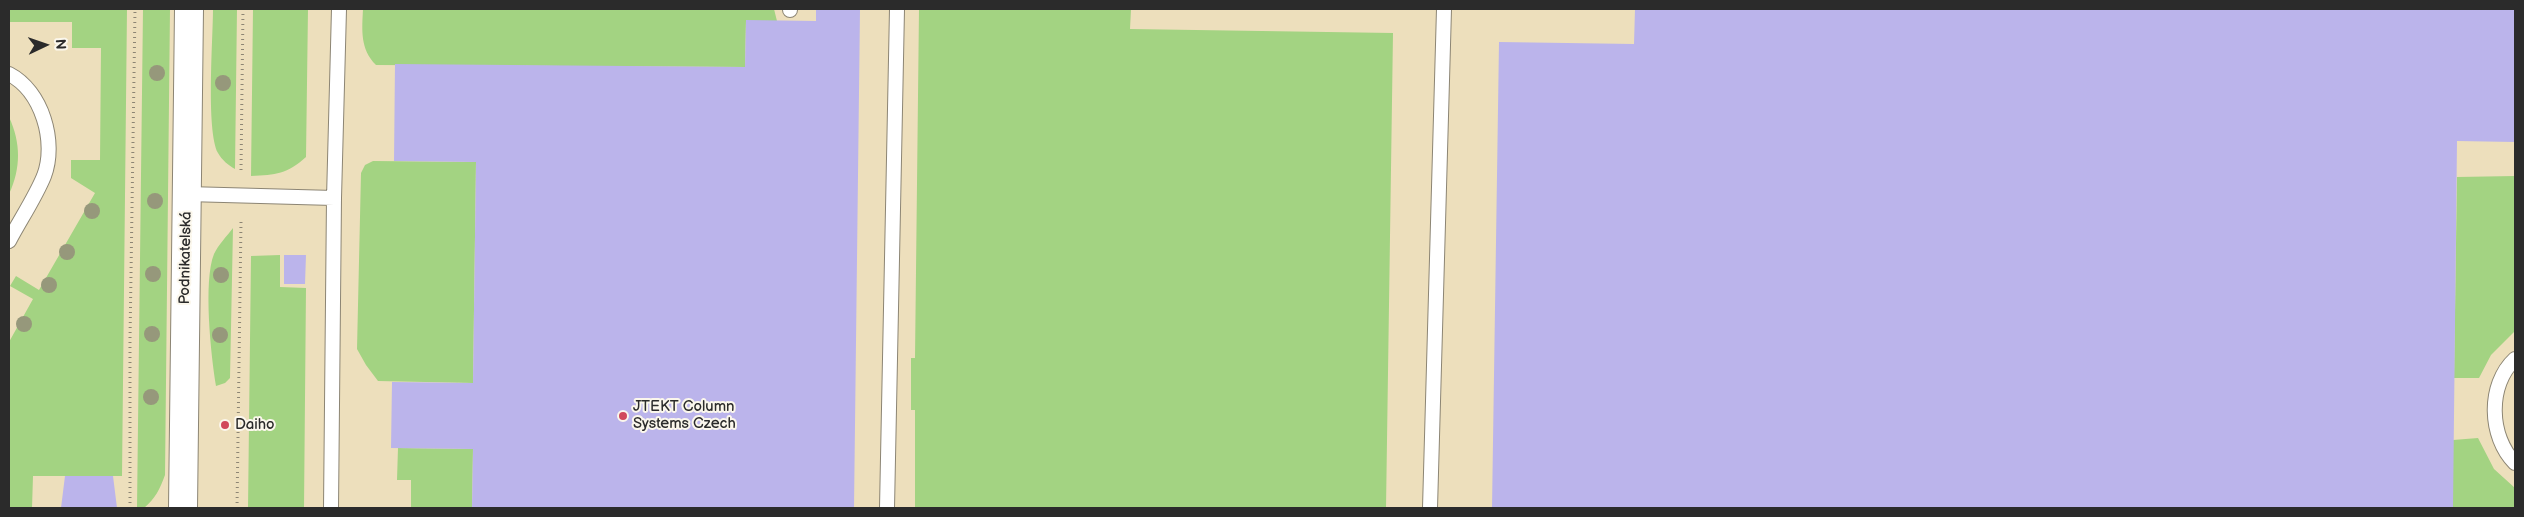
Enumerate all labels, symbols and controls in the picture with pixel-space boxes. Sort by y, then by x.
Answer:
north arrow [20,20,70,70]
text: N [52,38,69,50]
street label: Podnikatelská [176,211,196,305]
place label: JTEKT Column Systems Czech [633,398,736,433]
marker: JTEKT Column Systems Czech [617,410,629,422]
place label: Daiho [235,416,275,434]
marker: Daiho [219,419,231,431]

